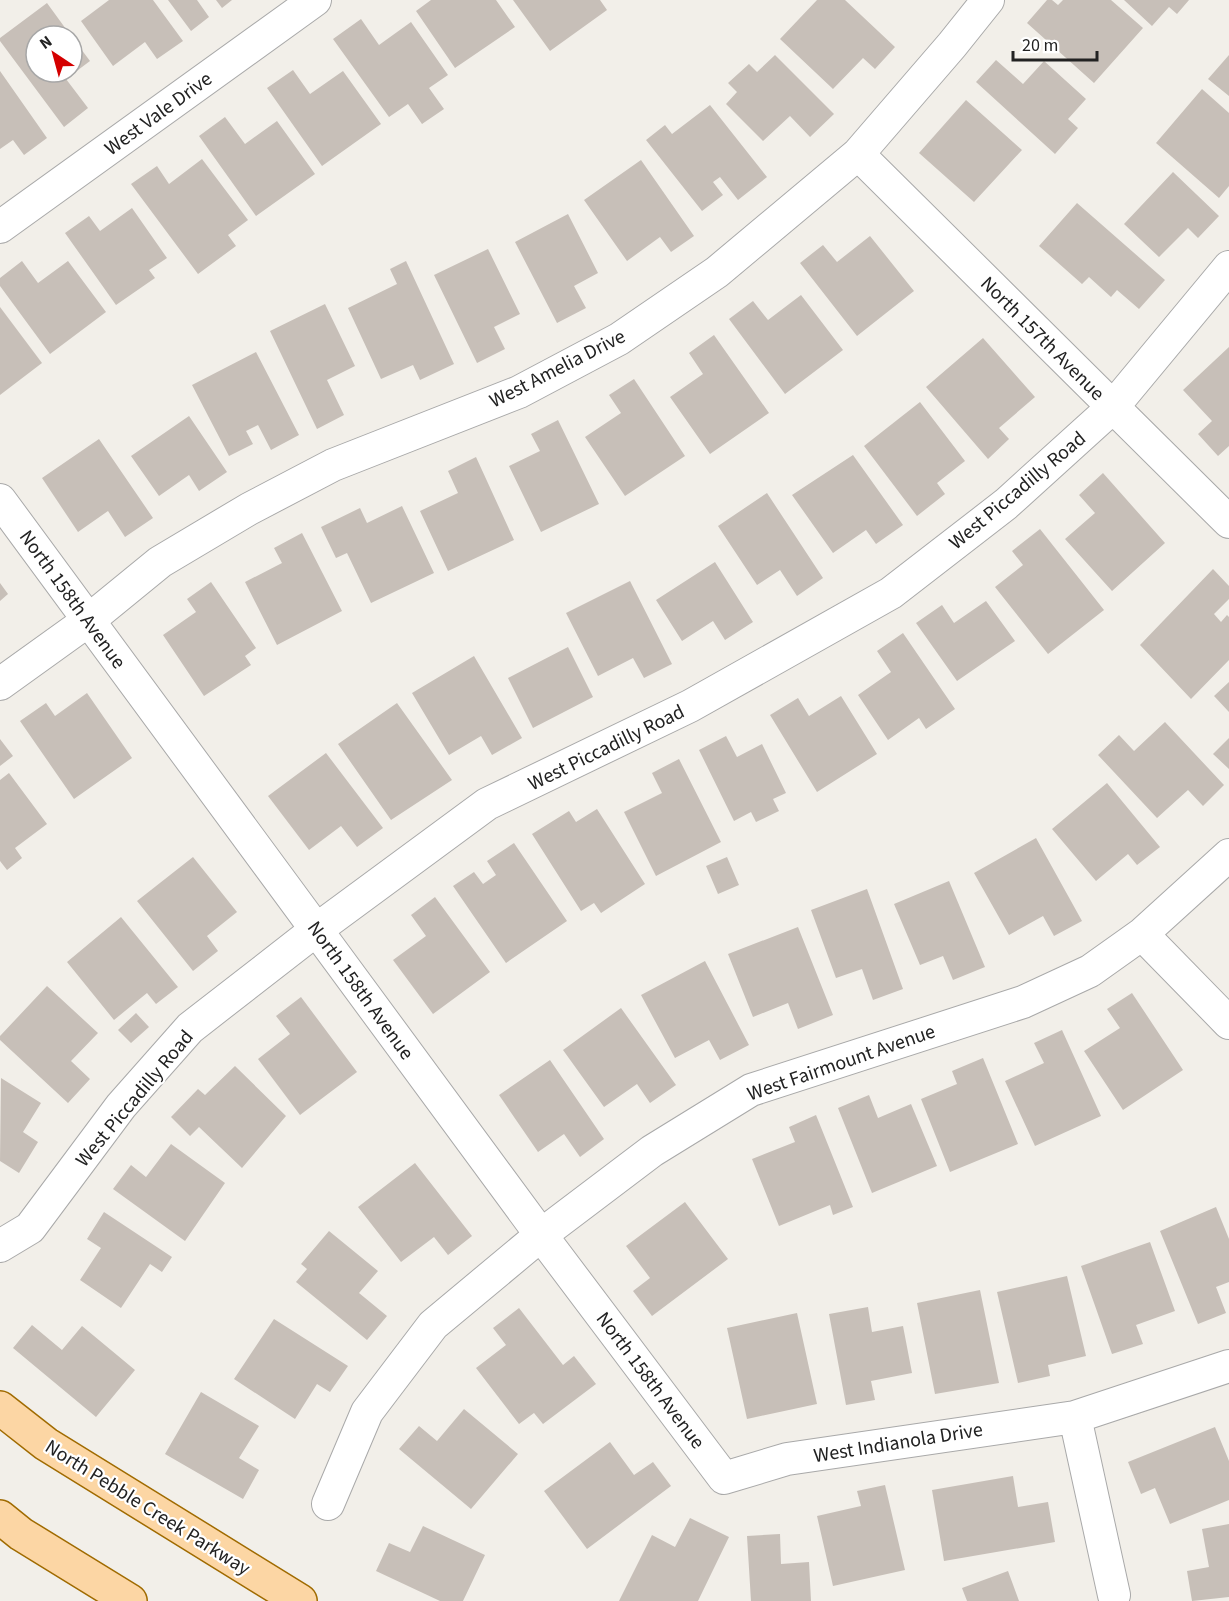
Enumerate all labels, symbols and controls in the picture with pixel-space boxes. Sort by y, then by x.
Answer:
north arrow [24,24,84,84]
scale bar [1013,24,1097,62]
text: N [35,31,57,55]
text: 20 m [1022,33,1058,58]
street label: West Vale Drive [99,65,218,162]
street label: North 157th Avenue [974,270,1111,407]
street label: West Amelia Drive [485,323,630,415]
street label: West Piccadilly Road [943,425,1092,556]
street label: North 158th Avenue [12,524,132,675]
street label: West Piccadilly Road [524,698,689,798]
street label: North 158th Avenue [300,915,420,1066]
street label: West Fairmount Avenue [744,1018,939,1108]
street label: West Piccadilly Road [69,1024,200,1173]
street label: North 158th Avenue [589,1306,711,1455]
street label: West Indianola Drive [812,1416,985,1470]
street label: North Pebble Creek Parkway [39,1433,256,1583]

